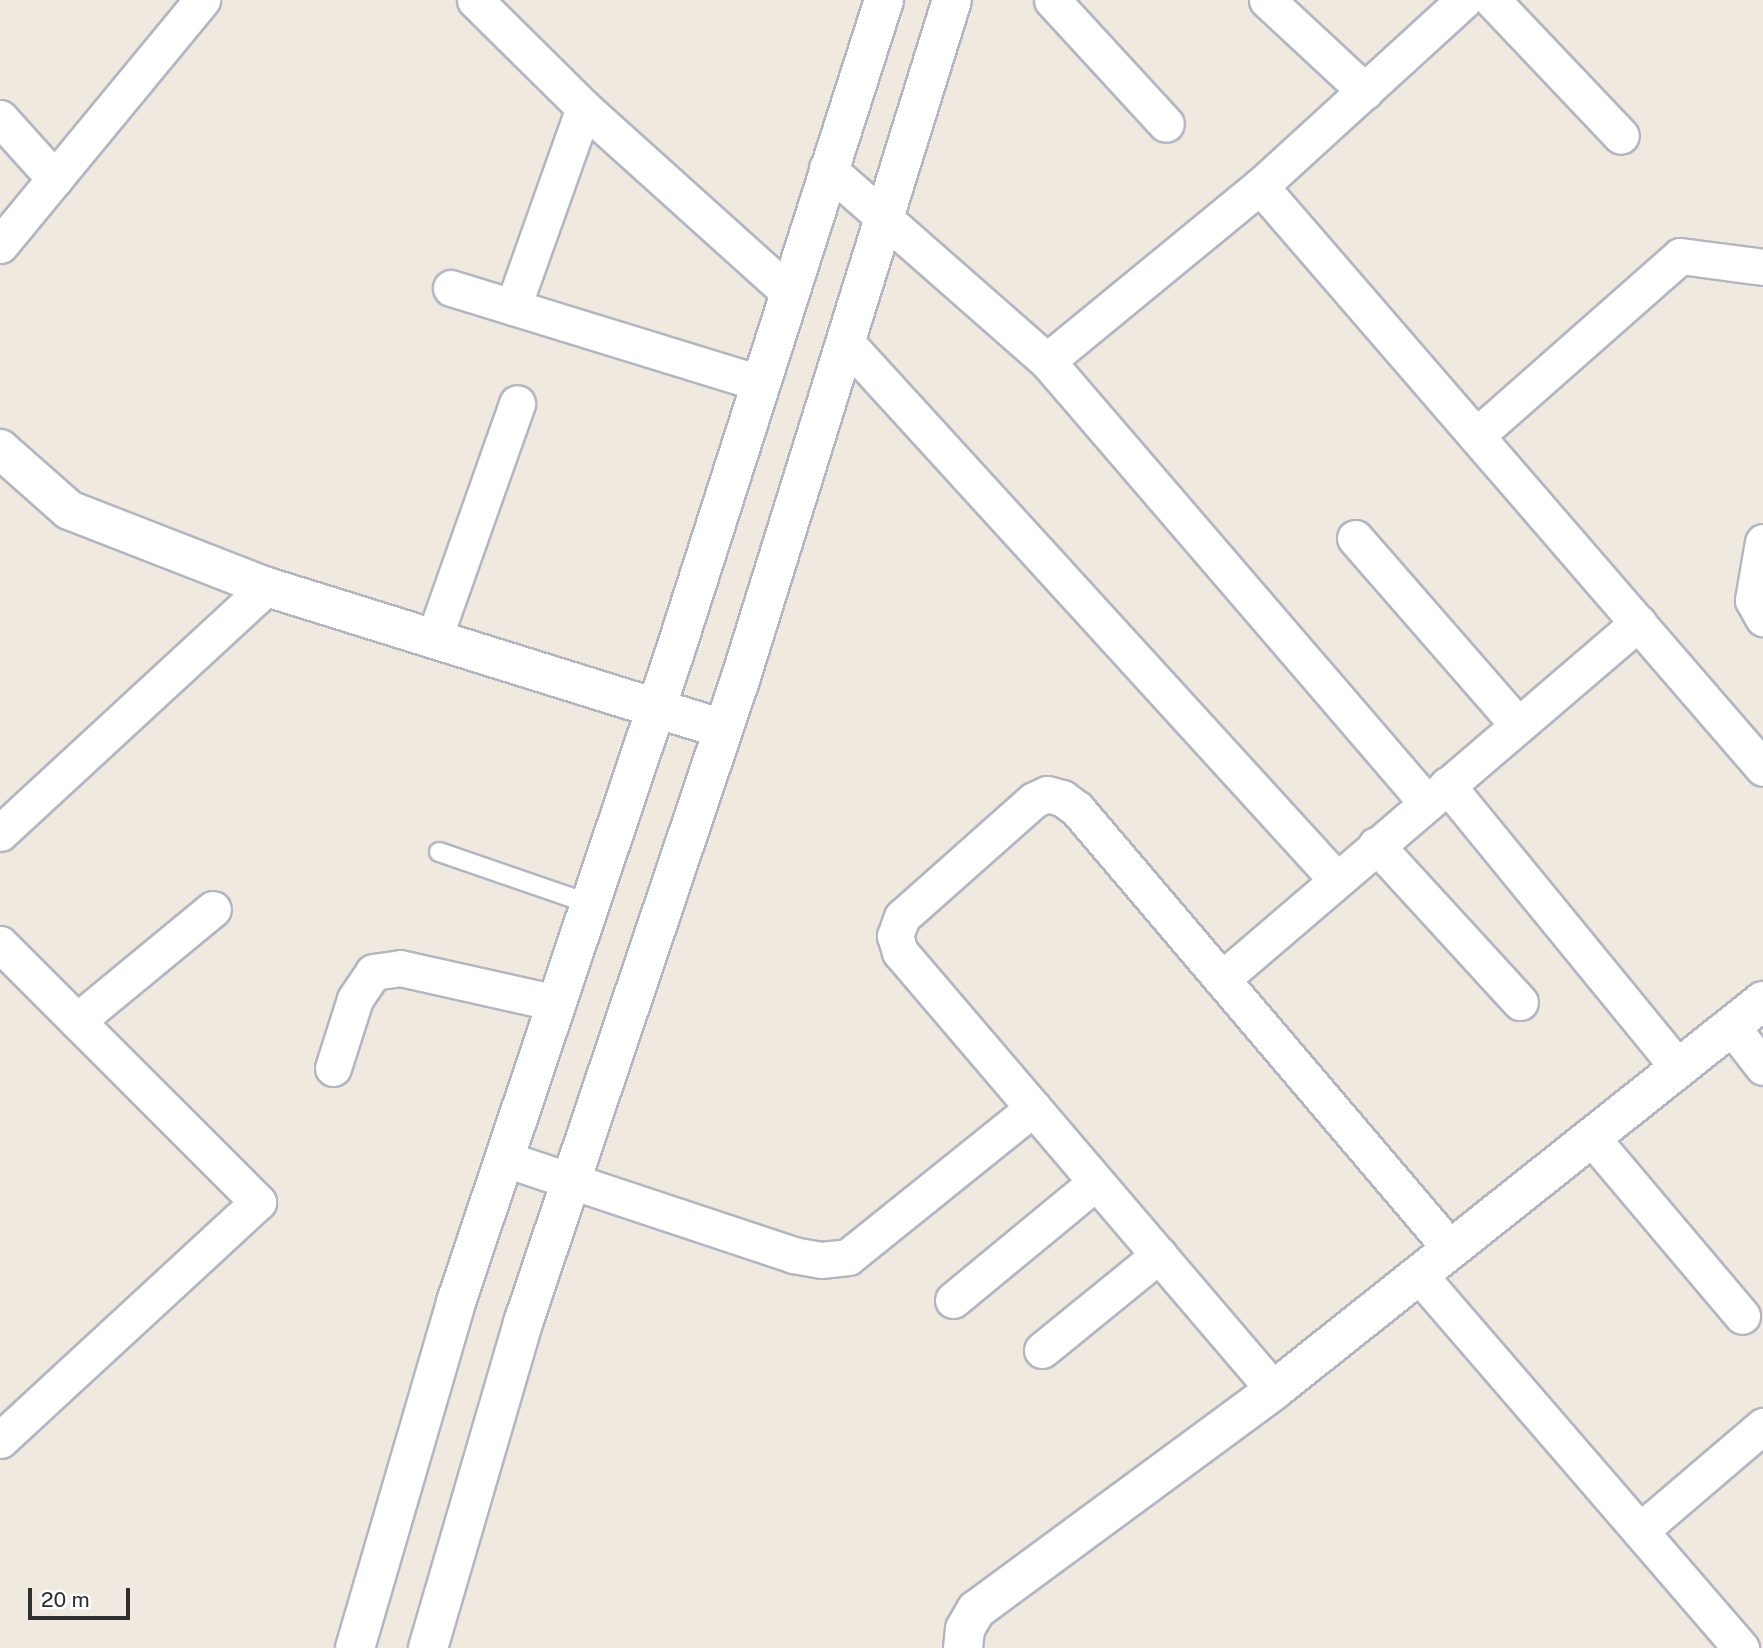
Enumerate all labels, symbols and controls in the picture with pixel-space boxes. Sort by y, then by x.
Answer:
scale bar [32,1574,133,1618]
text: 20 m [41,1587,90,1612]

